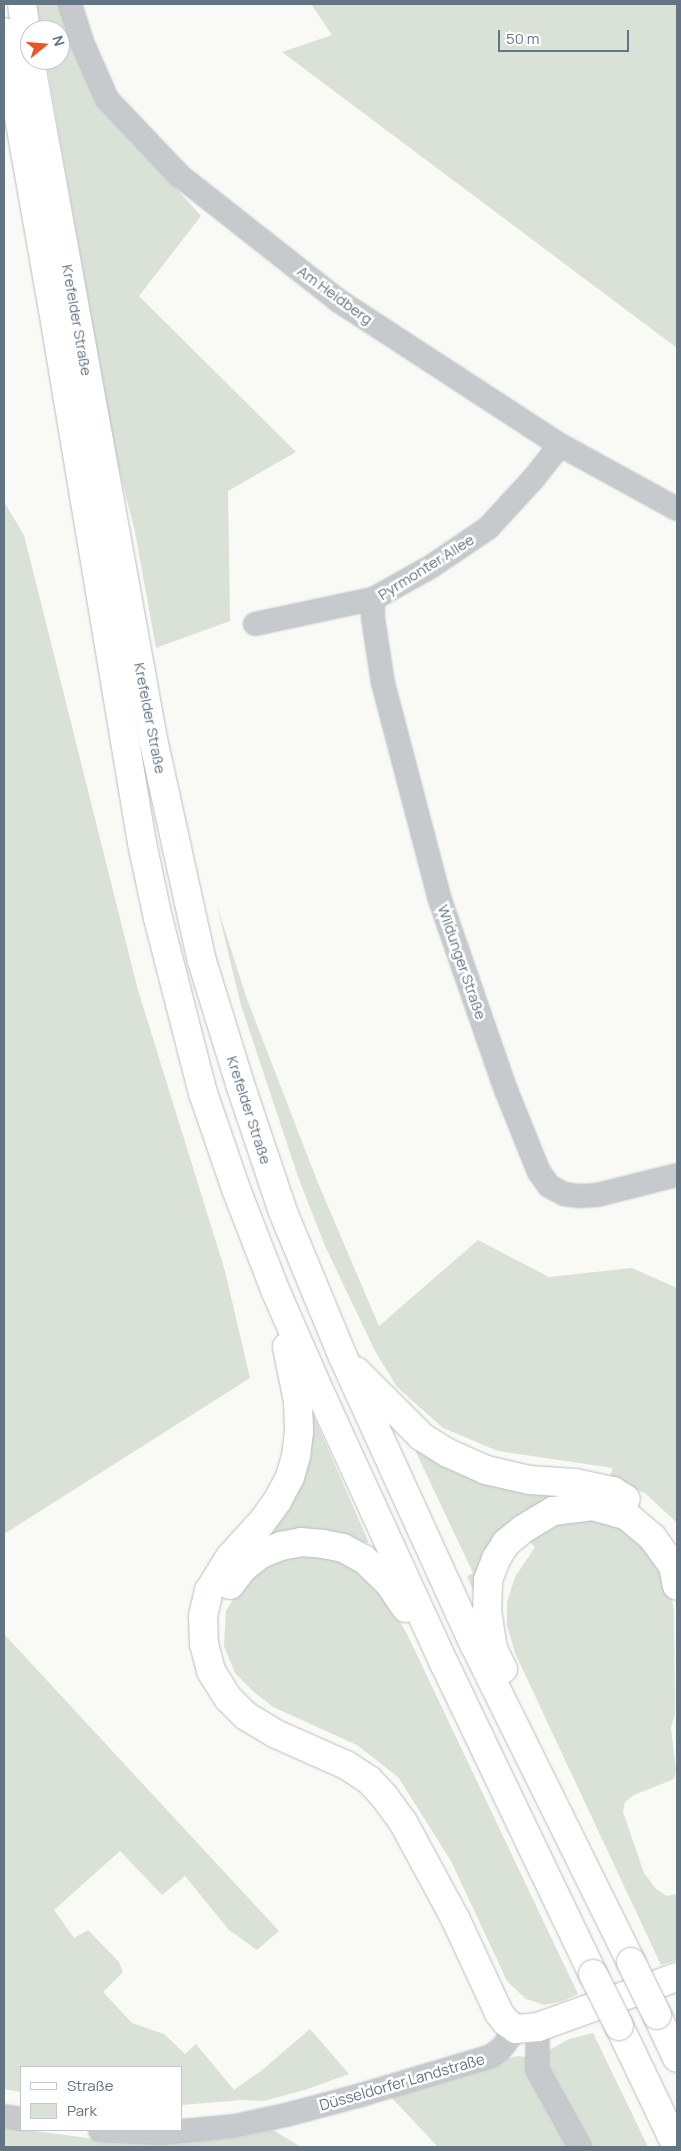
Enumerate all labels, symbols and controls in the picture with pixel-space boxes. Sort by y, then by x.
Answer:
north arrow [20,20,70,70]
scale bar [501,20,632,52]
text: 50 m [506,28,540,49]
text: N [48,33,69,48]
street label: Am Heidberg [294,262,376,328]
street label: Krefelder Straße [58,263,96,377]
street label: Pyrmonter Allee [375,530,477,604]
street label: Krefelder Straße [130,661,170,775]
street label: Wildunger Straße [434,902,490,1022]
street label: Krefelder Straße [223,1054,275,1166]
street label: Düsseldorfer Landstraße [317,2050,487,2114]
legend [20,2066,182,2131]
text: Straße [67,2075,113,2096]
text: Park [67,2100,97,2121]

